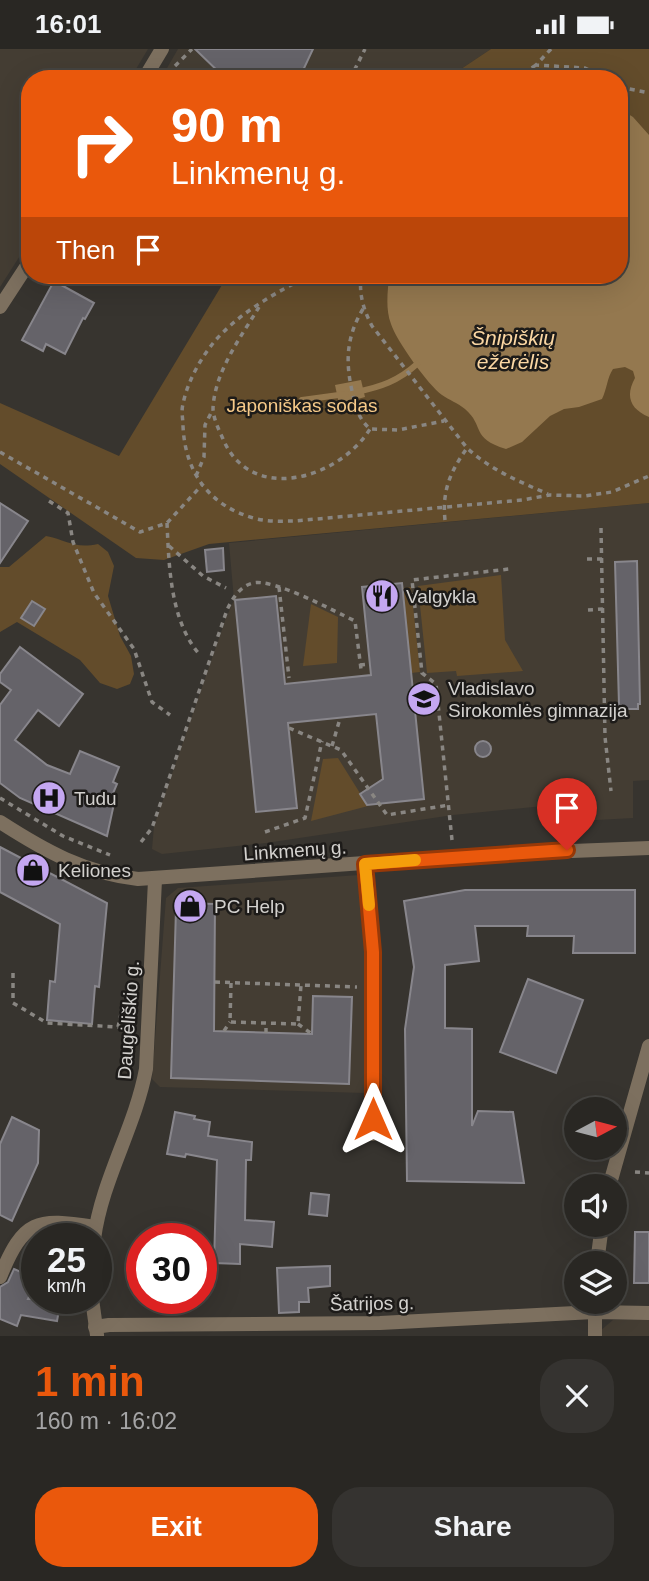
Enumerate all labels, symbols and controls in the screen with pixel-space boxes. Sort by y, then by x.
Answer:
text: 16:01 [35,9,102,39]
icon: right [56,98,147,189]
text: 90 m [171,98,283,152]
text: Linkmenų g. [171,155,345,191]
icon: arrive [129,231,167,269]
text: Then [56,235,115,265]
water label: Šnipiškių ežerėlis [471,326,555,373]
park label: Japoniškas sodas [226,395,378,416]
restaurant icon: Valgykla [363,577,401,615]
place label: Valgykla [406,586,477,607]
place label: Vladislavo Sirokomlės gimnazija [448,678,628,721]
school or university icon: Vladislavo Sirokomlės gimnazija [405,680,443,718]
pin [537,778,597,850]
hospital icon: Tudu [30,779,68,817]
place label: Tudu [74,788,117,809]
icon: arrive [548,789,586,827]
street label: Linkmenų g. [243,836,347,865]
shop icon: Keliones [14,851,52,889]
place label: Keliones [58,860,131,881]
shop icon: PC Help [171,887,209,925]
place label: PC Help [214,896,285,917]
street label: Daugėliškio g. [114,960,143,1080]
position arrow [336,1082,410,1156]
north arrow [564,1097,626,1160]
map controls [564,1097,627,1314]
button: sound [564,1174,627,1237]
speed limit sign: 30 [126,1223,217,1314]
text: 25 [47,1240,86,1279]
button: layers [564,1251,627,1314]
text: km/h [47,1276,86,1296]
street label: Šatrijos g. [330,1292,414,1315]
text: 1 min [35,1358,145,1405]
button: close [540,1359,614,1433]
text: 160 m · 16:02 [35,1408,177,1434]
button: Exit [35,1487,318,1567]
button: Share [332,1487,614,1567]

